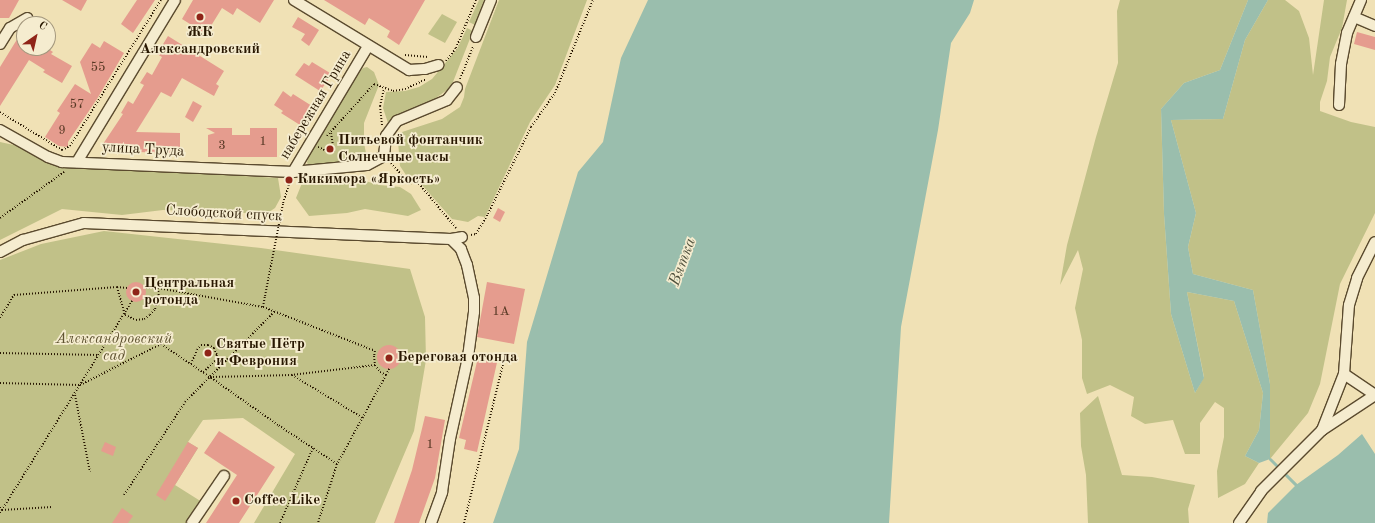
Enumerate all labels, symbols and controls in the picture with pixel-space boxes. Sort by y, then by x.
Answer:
marker: ЖК Александровский [195,12,205,22]
north arrow [16,16,56,56]
text: С [36,20,49,33]
place label: ЖК Александровский [140,23,260,58]
street label: набережная Грина [276,47,356,163]
house number: 55 [90,60,106,76]
house number: 57 [69,97,85,113]
house number: 9 [58,123,66,139]
place label: Питьевой фонтанчик Солнечные часы [338,131,483,166]
house number: 1 [259,134,267,150]
house number: 3 [218,138,226,154]
street label: улица Труда [101,139,185,161]
marker: Питьевой фонтанчик Солнечные часы [325,144,335,154]
place label: Кикимора «Яркость» [297,171,441,189]
marker: Кикимора «Яркость» [284,175,294,185]
street label: Слободской спуск [165,202,283,226]
water label: Вятка [665,235,701,289]
place label: Центральная ротонда [144,274,234,309]
marker: Центральная ротонда [131,287,141,297]
house number: 1А [492,304,510,320]
park label: Александровский сад [56,330,172,365]
place label: Святые Пётр и Феврония [216,335,305,370]
marker: Святые Пётр и Феврония [203,348,213,358]
place label: Береговая отонда [397,349,518,367]
marker: Береговая отонда [384,353,394,363]
house number: 1 [426,437,434,453]
place label: Coffee Like [244,492,320,510]
marker: Coffee Like [231,496,241,506]

